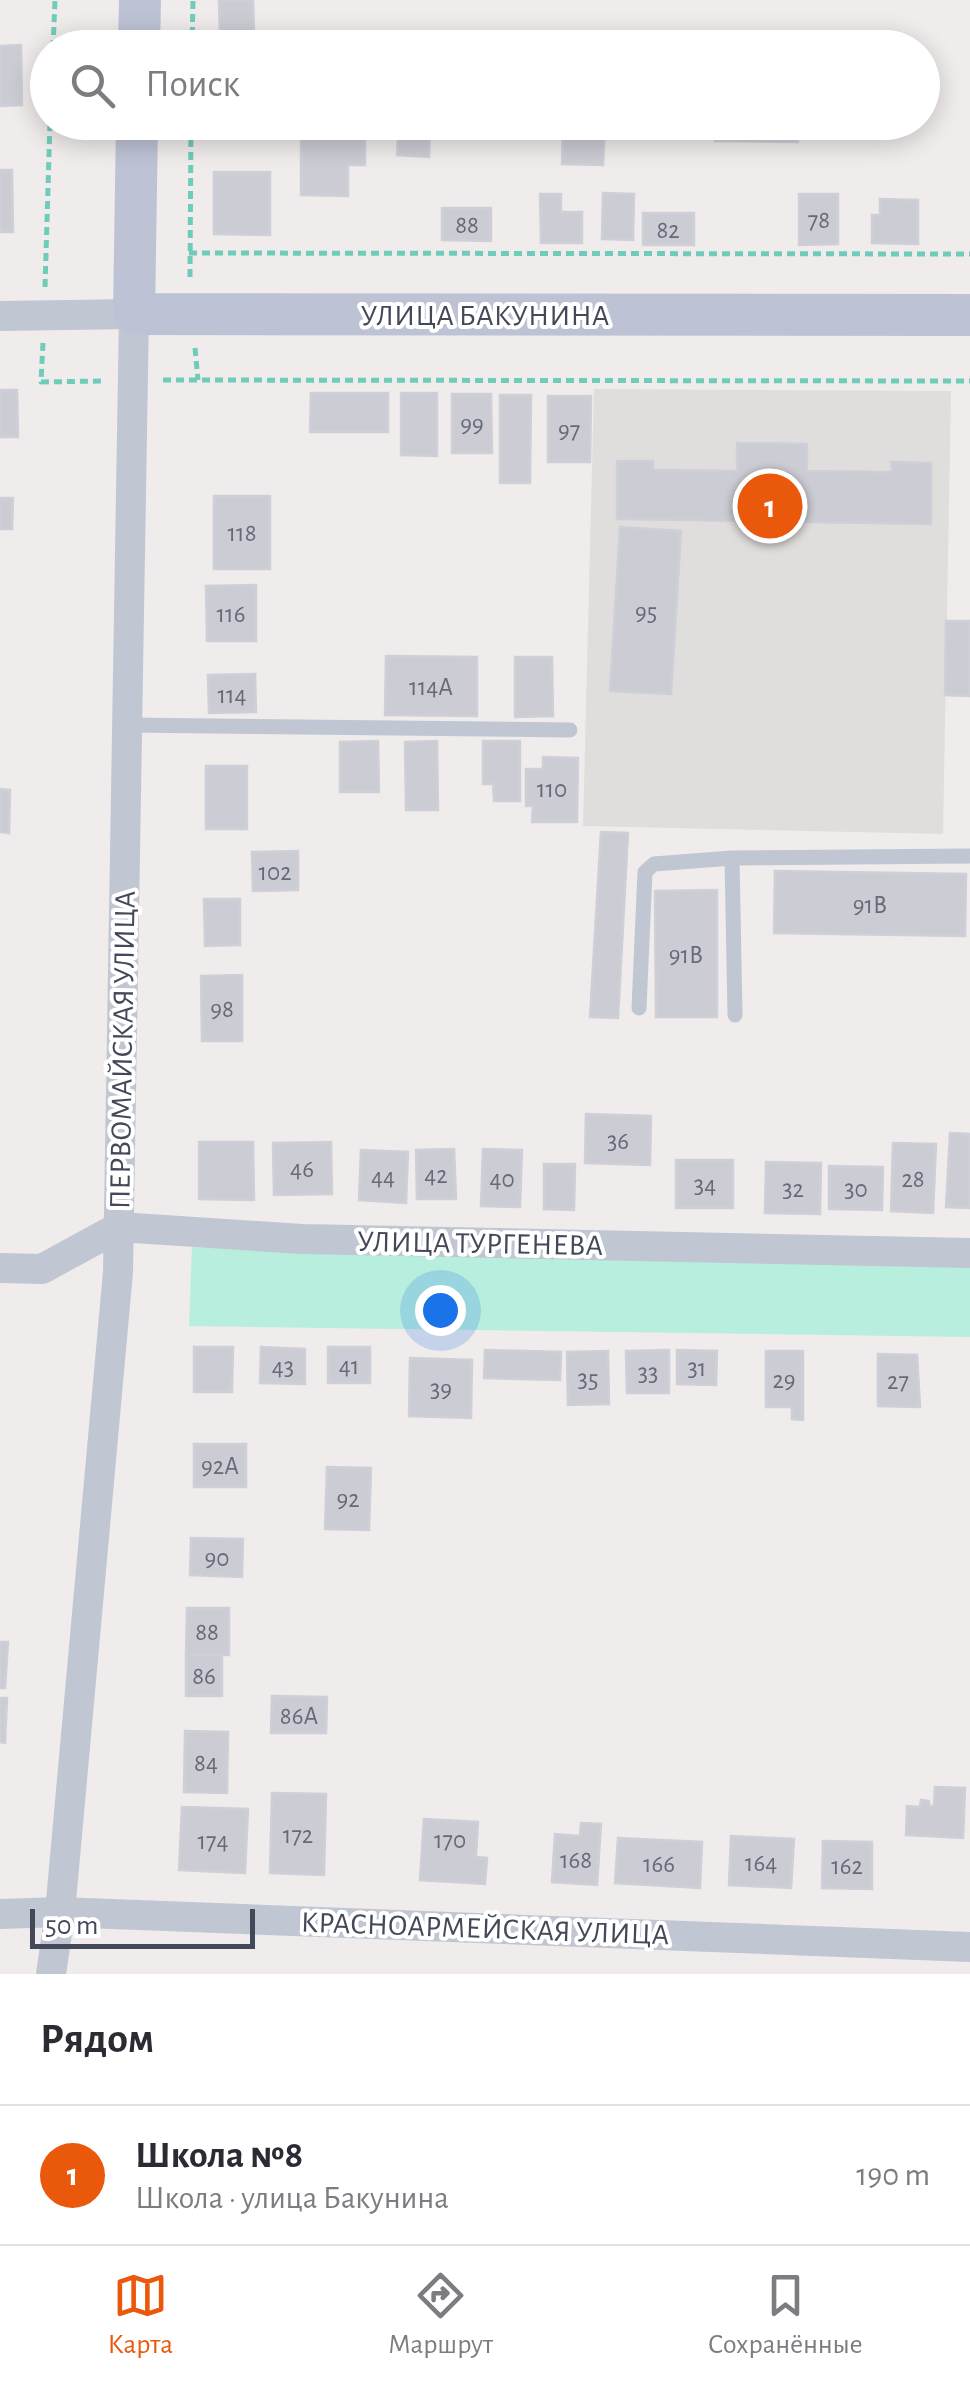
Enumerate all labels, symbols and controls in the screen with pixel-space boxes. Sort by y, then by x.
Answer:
search box [30,30,940,140]
icon: search [65,58,120,113]
text: Поиск [145,66,240,104]
house number: 78 [808,208,830,233]
house number: 88 [455,213,479,238]
house number: 82 [656,218,680,243]
street label: УЛИЦА БАКУНИНА [361,301,610,331]
house number: 99 [460,412,484,437]
house number: 97 [558,418,580,443]
pin: 1 [738,468,802,544]
house number: 118 [227,521,257,546]
house number: 95 [635,600,657,625]
house number: 116 [217,602,245,627]
house number: 114А [409,675,453,700]
house number: 114 [217,683,247,708]
house number: 110 [537,777,567,802]
house number: 102 [258,860,292,885]
street label: ПЕРВОМАЙСКАЯ УЛИЦА [104,890,141,1210]
house number: 91В [853,893,887,918]
house number: 91В [669,943,703,968]
house number: 98 [210,997,234,1022]
house number: 36 [607,1129,629,1154]
house number: 46 [290,1157,314,1182]
house number: 42 [424,1163,448,1188]
house number: 44 [371,1165,395,1190]
house number: 40 [489,1167,515,1192]
house number: 28 [901,1167,925,1192]
house number: 34 [694,1173,716,1198]
house number: 32 [782,1177,804,1202]
house number: 30 [844,1177,868,1202]
street label: УЛИЦА ТУРГЕНЕВА [357,1227,603,1261]
your location [415,1285,466,1336]
house number: 41 [339,1354,359,1379]
house number: 43 [272,1355,294,1380]
house number: 31 [688,1356,706,1381]
house number: 33 [638,1361,658,1386]
house number: 35 [578,1367,598,1392]
house number: 29 [772,1368,796,1393]
house number: 27 [887,1369,909,1394]
house number: 39 [430,1377,452,1402]
house number: 92А [201,1454,239,1479]
house number: 92 [336,1487,360,1512]
house number: 90 [205,1546,229,1571]
house number: 88 [195,1620,219,1645]
house number: 86 [192,1664,216,1689]
house number: 86А [280,1704,318,1729]
house number: 84 [194,1751,218,1776]
house number: 172 [283,1823,313,1848]
house number: 170 [434,1828,466,1853]
house number: 174 [197,1829,229,1854]
house number: 168 [560,1848,592,1873]
house number: 164 [745,1851,777,1876]
house number: 166 [643,1852,675,1877]
house number: 162 [831,1854,863,1879]
scale bar [30,1904,255,1948]
street label: КРАСНОАРМЕЙСКАЯ УЛИЦА [300,1907,670,1950]
text: 50 m [45,1912,99,1940]
text: Рядом [40,2018,154,2060]
text: Школа №8 [135,2137,303,2175]
text: 1 [67,2159,78,2191]
text: 190 m [856,2159,930,2191]
text: Школа · улица Бакунина [135,2182,449,2214]
tab: Карта [107,2268,173,2362]
tab: Маршрут [388,2268,493,2362]
tab: Сохранённые [708,2268,863,2362]

